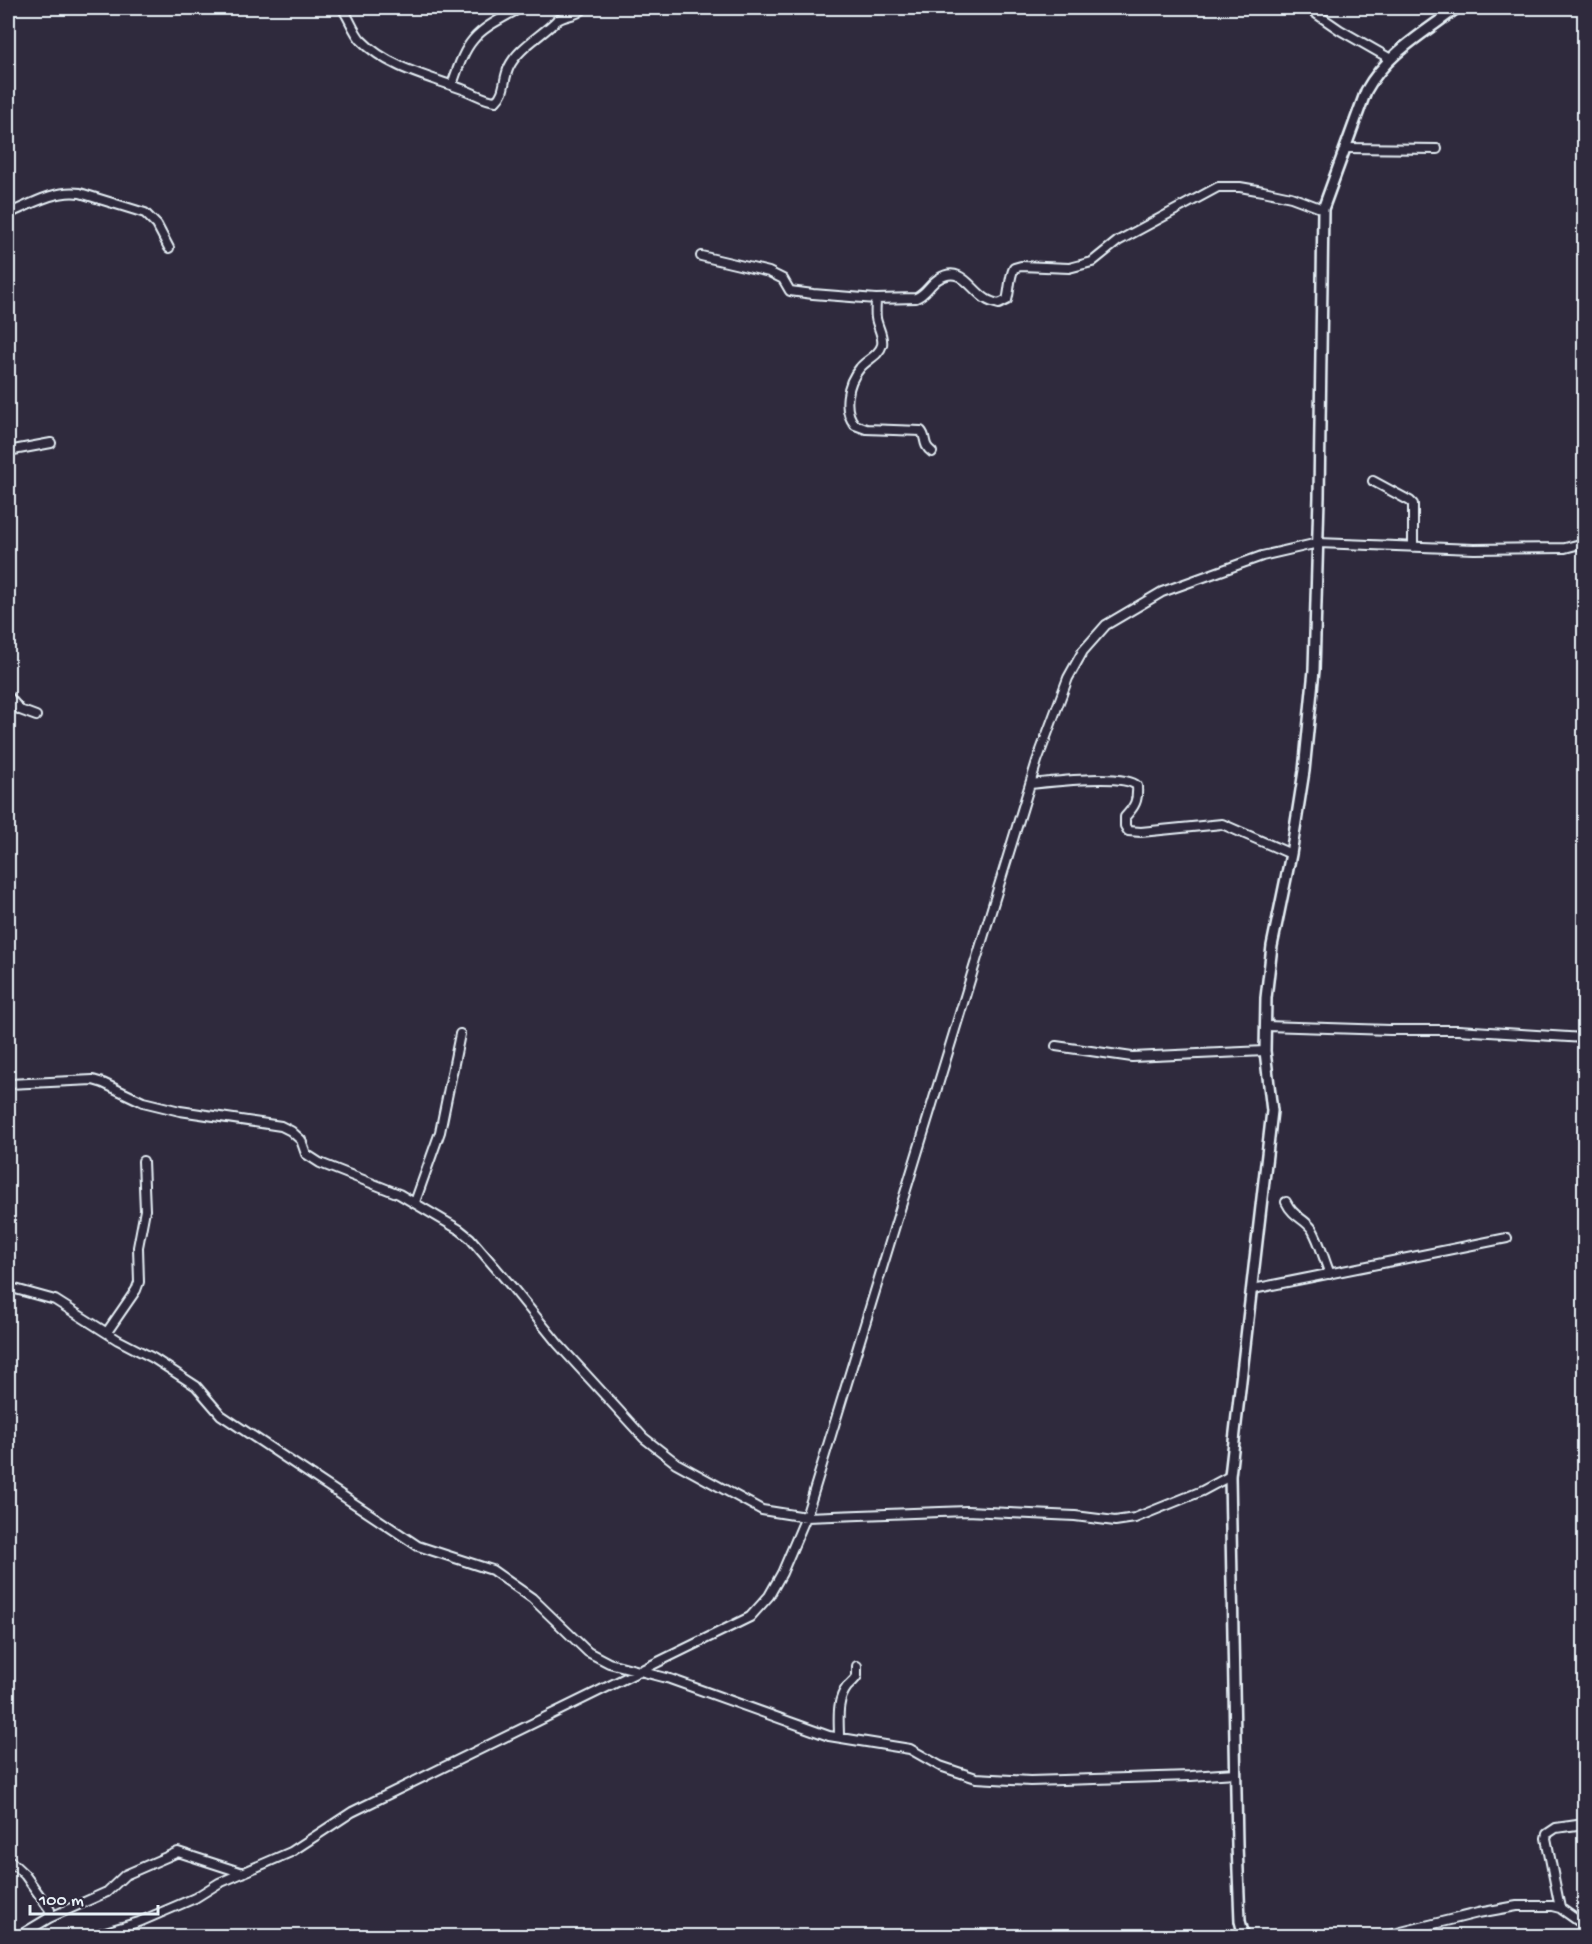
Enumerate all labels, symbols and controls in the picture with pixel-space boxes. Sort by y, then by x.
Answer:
scale bar [30,1878,158,1916]
text: 100 m [38,1891,84,1912]

